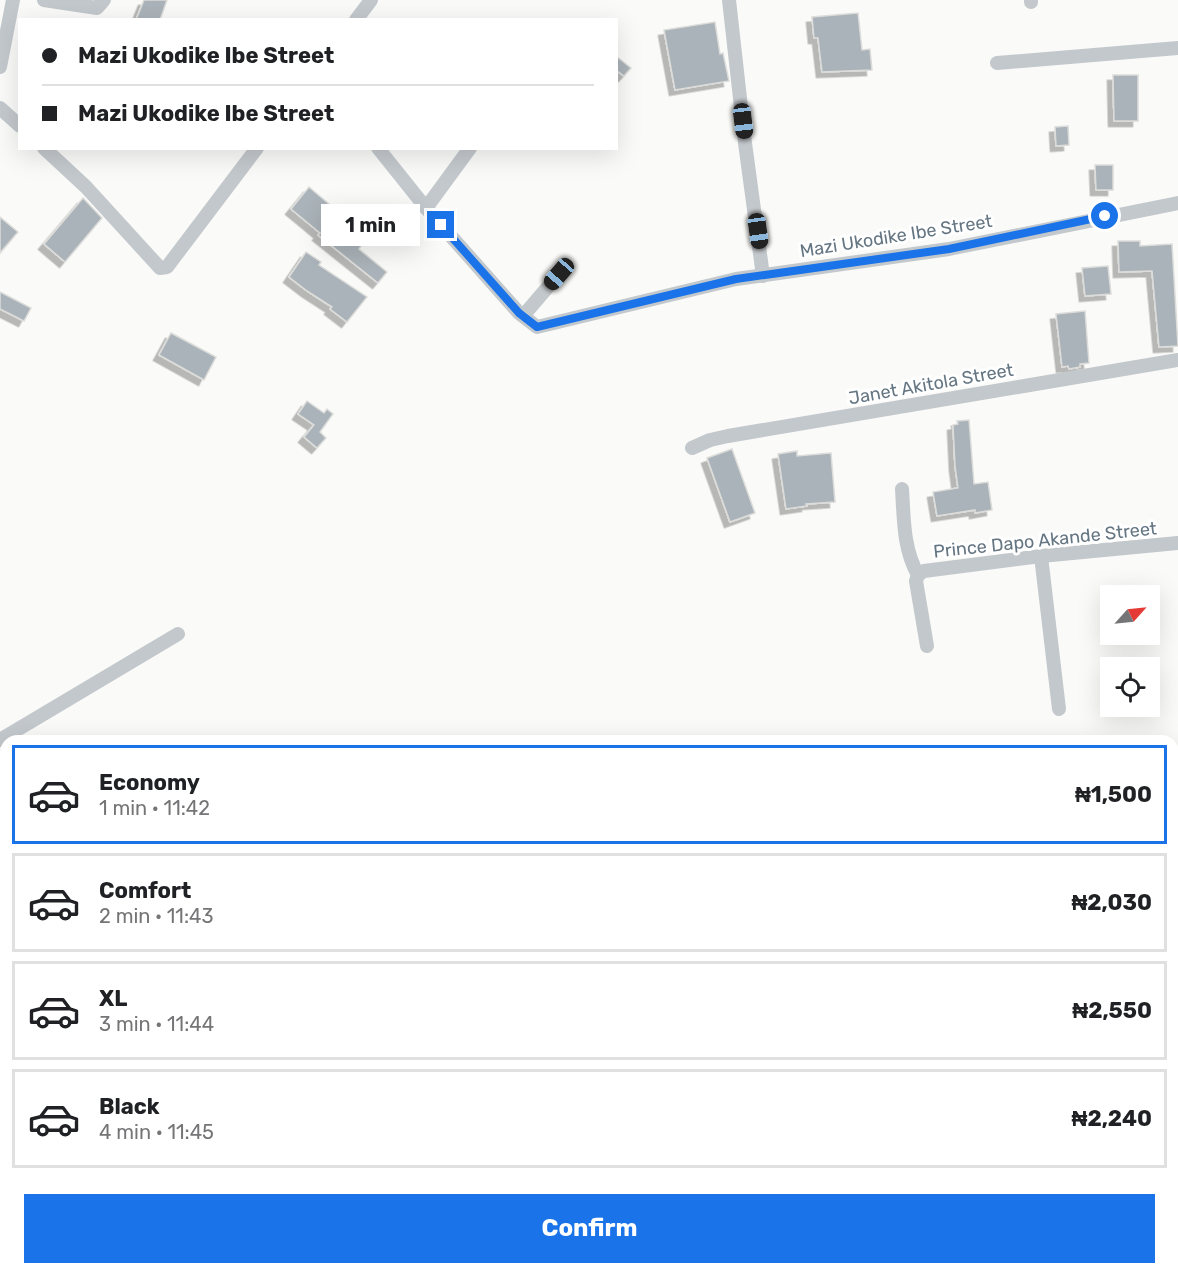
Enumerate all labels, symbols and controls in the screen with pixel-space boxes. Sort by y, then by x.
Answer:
text: Mazi Ukodike Ibe Street [78,42,334,69]
text: Mazi Ukodike Ibe Street [78,100,334,127]
car [732,102,754,140]
route start [1091,202,1118,229]
callout: 1 min [321,204,420,246]
street label: Mazi Ukodike Ibe Street [798,210,994,262]
route end [427,211,454,238]
car [747,212,769,250]
text: 1 min [345,213,396,237]
car [540,255,578,293]
street label: Janet Akitola Street [847,359,1015,409]
street label: Prince Dapo Akande Street [932,517,1158,563]
north arrow [1100,585,1160,645]
map controls [1100,585,1160,717]
button: locate [1100,657,1160,717]
icon: car [27,768,81,822]
text: Economy [99,769,200,796]
text: ₦1,500 [1075,781,1152,808]
text: 1 min · 11:42 [99,796,210,820]
icon: car [27,876,81,930]
text: Comfort [99,877,191,904]
text: ₦2,030 [1071,889,1152,916]
text: 2 min · 11:43 [99,904,213,928]
icon: car [27,984,81,1038]
text: XL [99,985,127,1012]
text: ₦2,550 [1072,997,1152,1024]
text: 3 min · 11:44 [99,1012,214,1036]
icon: car [27,1092,81,1146]
text: Black [99,1093,160,1120]
text: ₦2,240 [1072,1105,1152,1132]
text: 4 min · 11:45 [99,1120,214,1144]
button: Confirm [24,1194,1155,1263]

